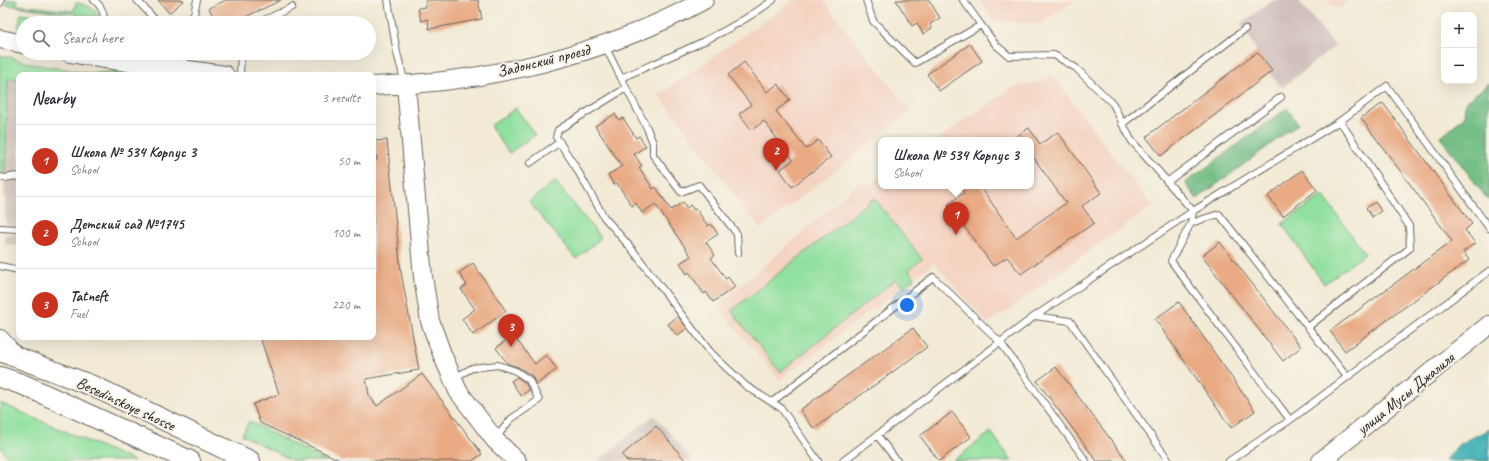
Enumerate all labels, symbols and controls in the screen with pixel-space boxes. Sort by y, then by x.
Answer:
map controls [1441,12,1477,84]
button: + [1441,12,1477,48]
search box [16,16,376,60]
icon: search [30,27,52,49]
text: Search here [62,29,123,48]
street label: Задонский проезд [495,39,593,82]
button: − [1441,48,1477,84]
text: Nearby [32,88,75,109]
text: 3 results [322,90,360,106]
popup [878,137,1034,189]
pin: 2 [763,138,789,171]
text: Школа № 534 Корпус 3 [70,143,196,162]
text: Школа № 534 Корпус 3 [893,146,1019,165]
text: 1 [42,153,48,169]
text: 50 m [338,153,360,169]
text: School [70,162,98,178]
text: School [893,165,921,181]
pin: 1 [943,202,969,235]
text: Детский сад №1745 [70,215,184,234]
text: 2 [42,225,48,241]
text: 100 m [332,225,360,241]
text: School [70,234,98,250]
text: Tatneft [70,287,108,306]
your location [897,295,917,315]
text: 3 [42,297,48,313]
text: 220 m [332,297,360,313]
text: Fuel [70,306,87,322]
pin: 3 [498,314,524,347]
street label: улица Мусы Джалиля [1352,347,1460,440]
street label: Besedinskoye shosse [73,372,180,436]

